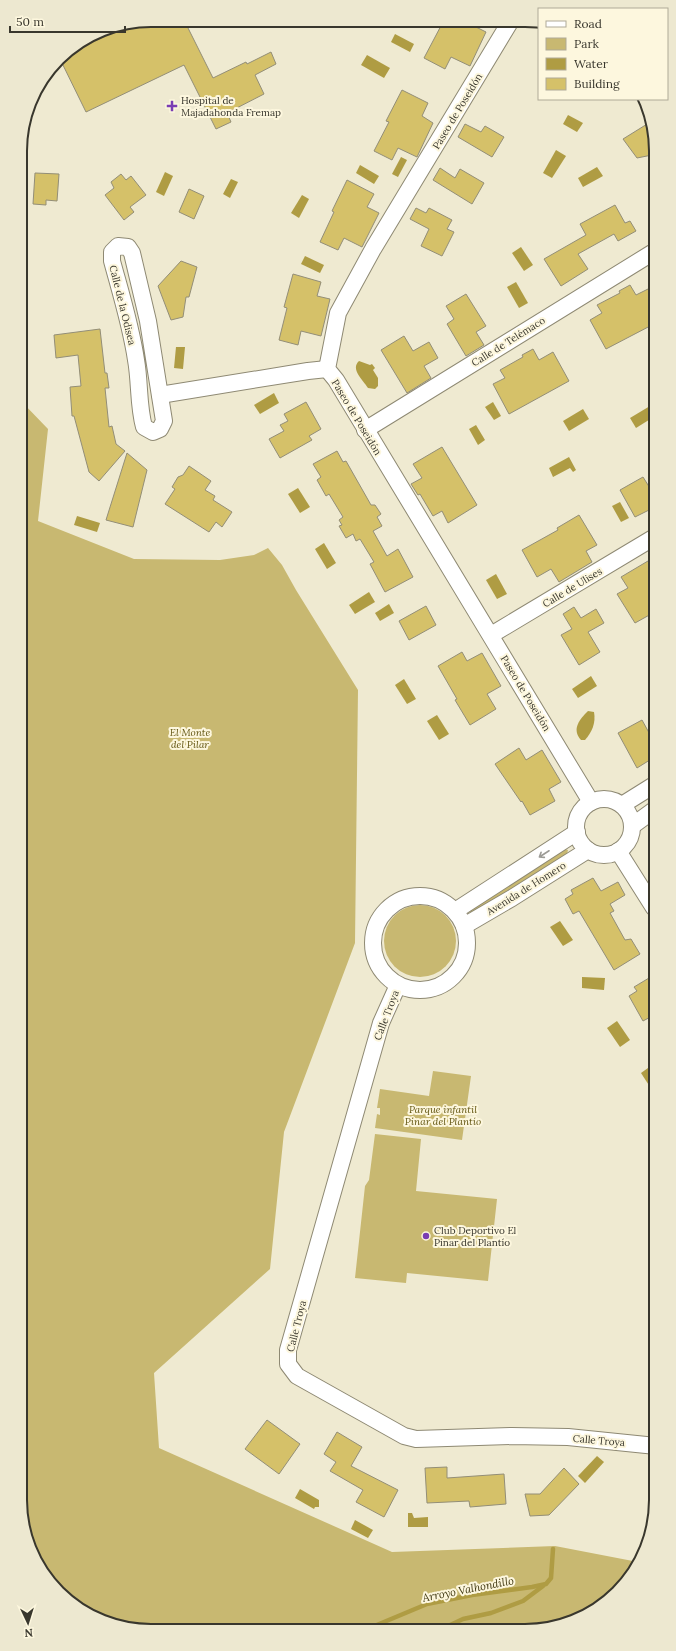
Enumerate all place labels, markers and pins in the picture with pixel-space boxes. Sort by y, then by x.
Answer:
place label: Hospital de Majadahonda Fremap [181,94,281,119]
marker: Hospital de Majadahonda Fremap [166,100,178,112]
place label: Club Deportivo El Pinar del Plantío [434,1224,517,1249]
marker: Club Deportivo El Pinar del Plantío [421,1231,431,1241]

